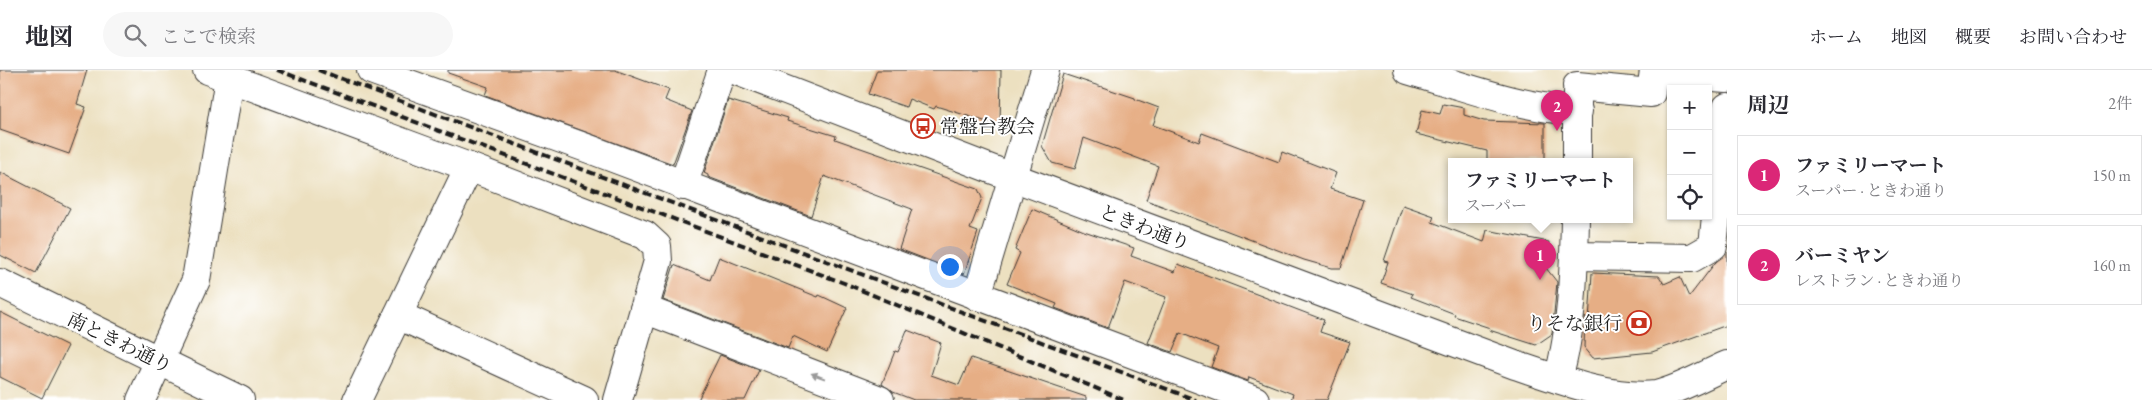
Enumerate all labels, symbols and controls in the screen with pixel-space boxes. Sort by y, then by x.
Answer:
search box [103,12,453,57]
text: 地図 [25,21,73,52]
icon: search [121,21,149,49]
text: ここで検索 [161,24,256,49]
text: ホーム [1809,25,1863,48]
text: 地図 [1891,25,1927,48]
text: 概要 [1955,25,1991,48]
text: お問い合わせ [2019,25,2127,48]
map controls [1667,85,1712,220]
button: + [1667,85,1712,130]
pin: 2 [1541,90,1573,131]
text: 周辺 [1747,91,1789,118]
text: 2件 [2108,93,2132,114]
bus stop icon: 常盤台教会 [910,113,936,139]
place label: 常盤台教会 [940,114,1035,139]
button: − [1667,130,1712,175]
text: ファミリーマート [1795,153,1947,178]
popup [1448,158,1633,223]
text: 1 [1760,165,1768,186]
text: 150 m [2092,165,2131,186]
text: ファミリーマート [1465,168,1616,193]
button: locate [1667,175,1712,220]
text: スーパー · ときわ通り [1795,180,1947,201]
text: スーパー [1465,195,1527,216]
street label: ときわ通り [1096,199,1194,256]
pin: 1 [1524,239,1556,280]
text: バーミヤン [1795,243,1890,268]
your location [937,254,963,280]
text: 2 [1760,255,1768,276]
text: 160 m [2092,255,2131,276]
text: レストラン · ときわ通り [1795,270,1964,291]
street label: 南ときわ通り [63,306,176,379]
bank icon: りそな銀行 [1626,310,1652,336]
place label: りそな銀行 [1527,311,1622,336]
one-way arrow [810,372,825,380]

